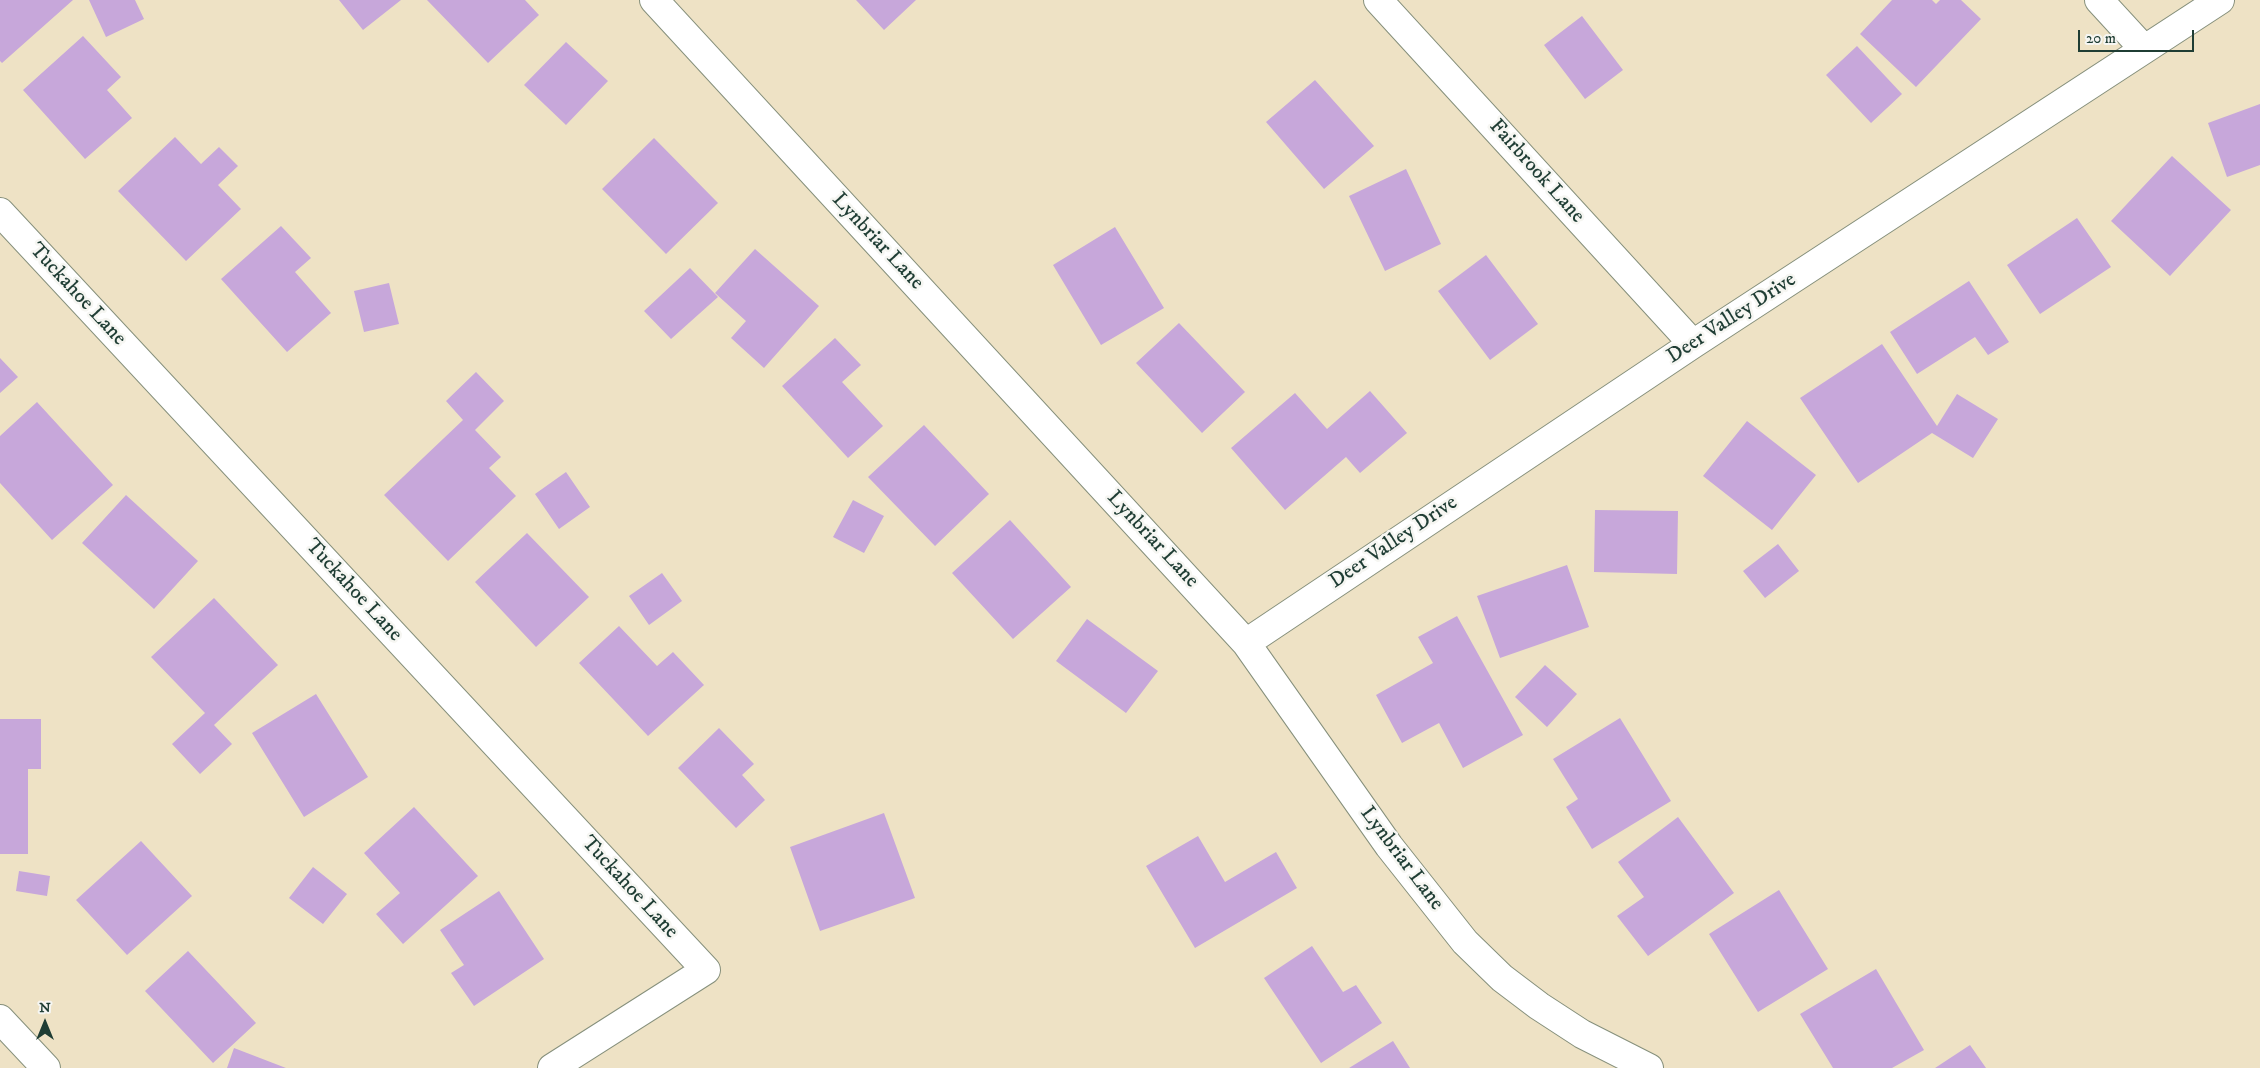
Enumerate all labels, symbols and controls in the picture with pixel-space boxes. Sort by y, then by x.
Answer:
scale bar [2080,20,2196,52]
text: 20 m [2086,29,2116,48]
street label: Fairbrook Lane [1483,115,1589,229]
street label: Lynbriar Lane [826,188,928,296]
street label: Tuckahoe Lane [23,239,131,351]
street label: Deer Valley Drive [1663,268,1801,370]
street label: Lynbriar Lane [1101,486,1203,594]
street label: Deer Valley Drive [1325,491,1463,595]
street label: Tuckahoe Lane [299,535,407,647]
street label: Lynbriar Lane [1354,802,1448,916]
street label: Tuckahoe Lane [575,832,683,944]
north arrow [20,998,70,1048]
text: N [39,999,51,1017]

